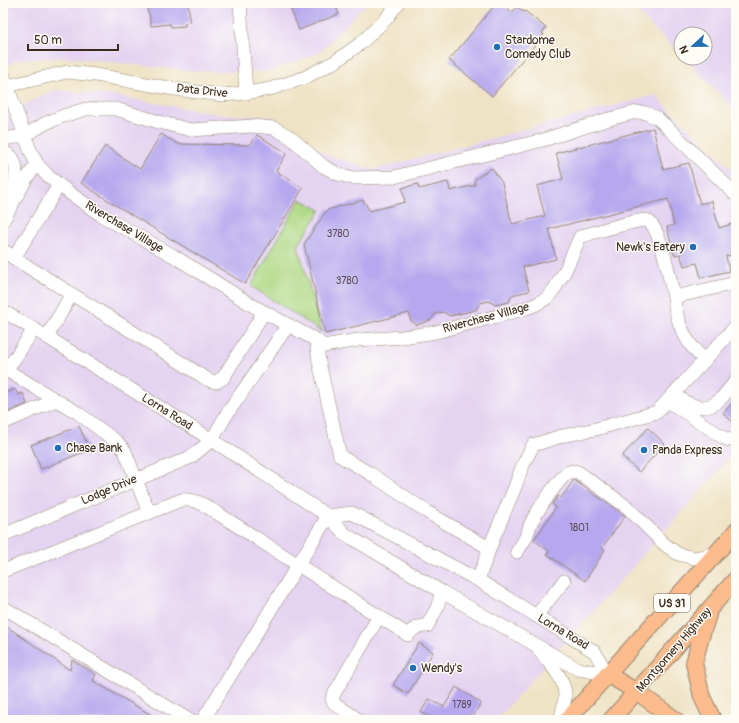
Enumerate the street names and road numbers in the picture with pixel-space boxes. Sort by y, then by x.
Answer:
street label: Data Drive [176,81,228,101]
street label: Riverchase Village [82,198,166,256]
street label: Riverchase Village [441,299,531,337]
street label: Lorna Road [139,390,195,434]
street label: Lodge Drive [79,471,139,508]
road number: US 31 [654,594,690,612]
street label: Montgomery Highway [633,605,715,695]
street label: Lorna Road [535,611,592,653]

